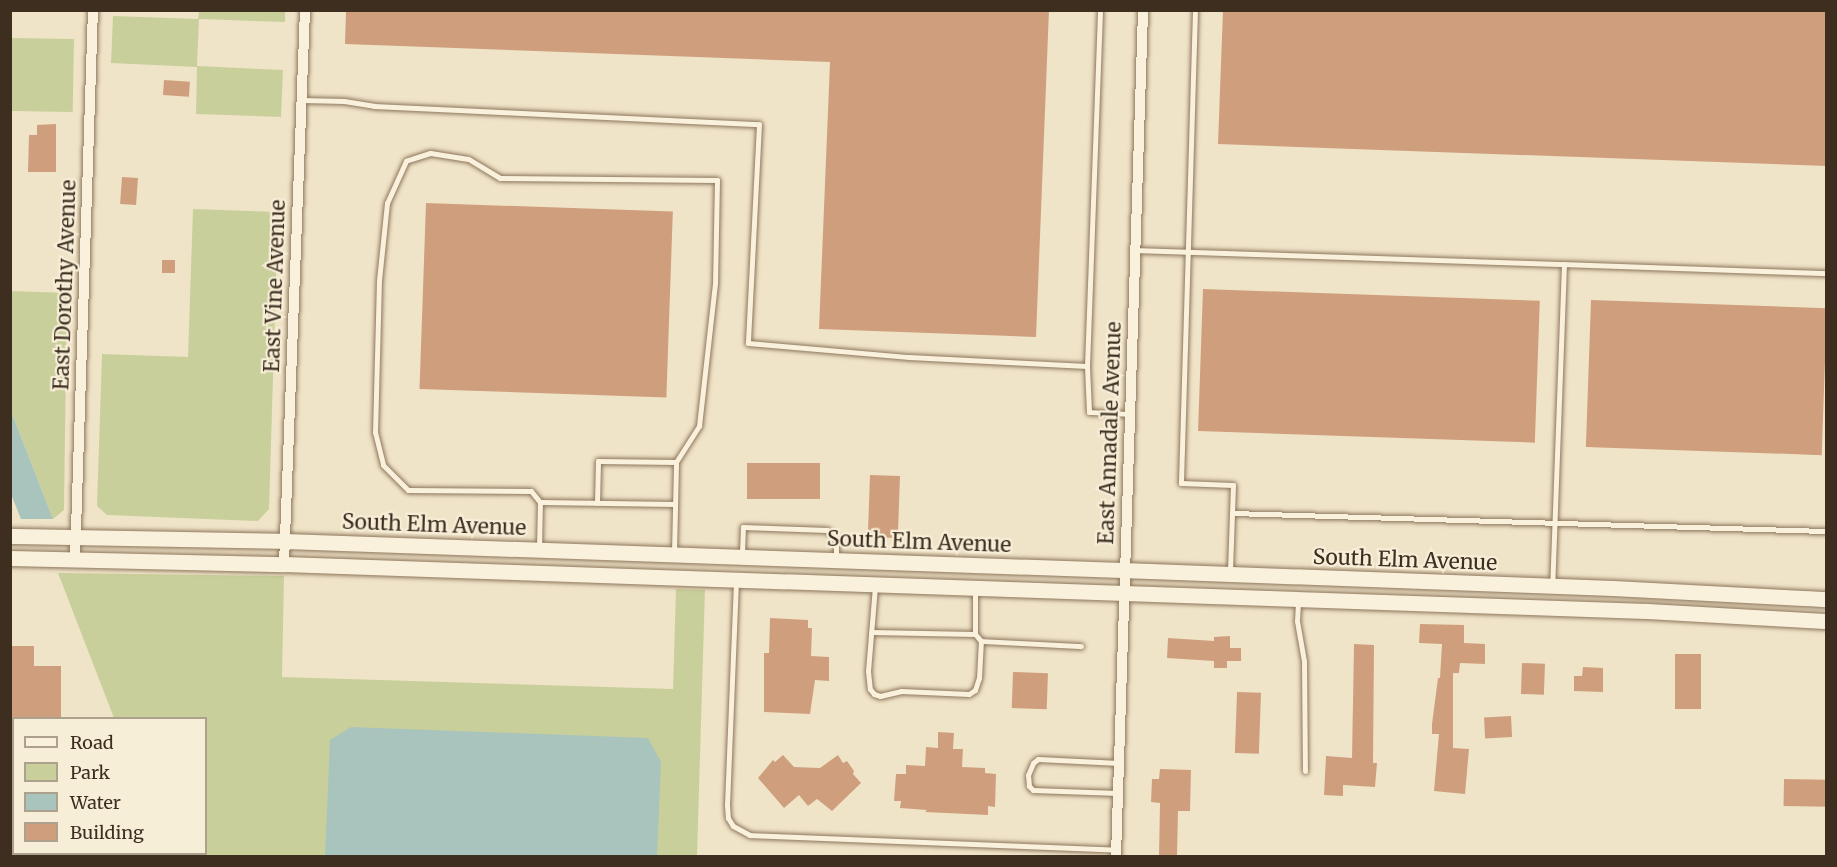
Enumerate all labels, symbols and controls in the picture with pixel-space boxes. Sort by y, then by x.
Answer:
street label: East Dorothy Avenue [49,179,81,391]
street label: East Vine Avenue [259,199,291,373]
street label: East Annadale Avenue [1094,321,1126,545]
street label: South Elm Avenue [341,509,527,541]
street label: South Elm Avenue [826,526,1012,558]
street label: South Elm Avenue [1312,544,1498,576]
legend [12,717,207,855]
text: Road [70,731,114,754]
text: Park [70,761,110,784]
text: Water [70,791,121,814]
text: Building [70,821,144,844]

